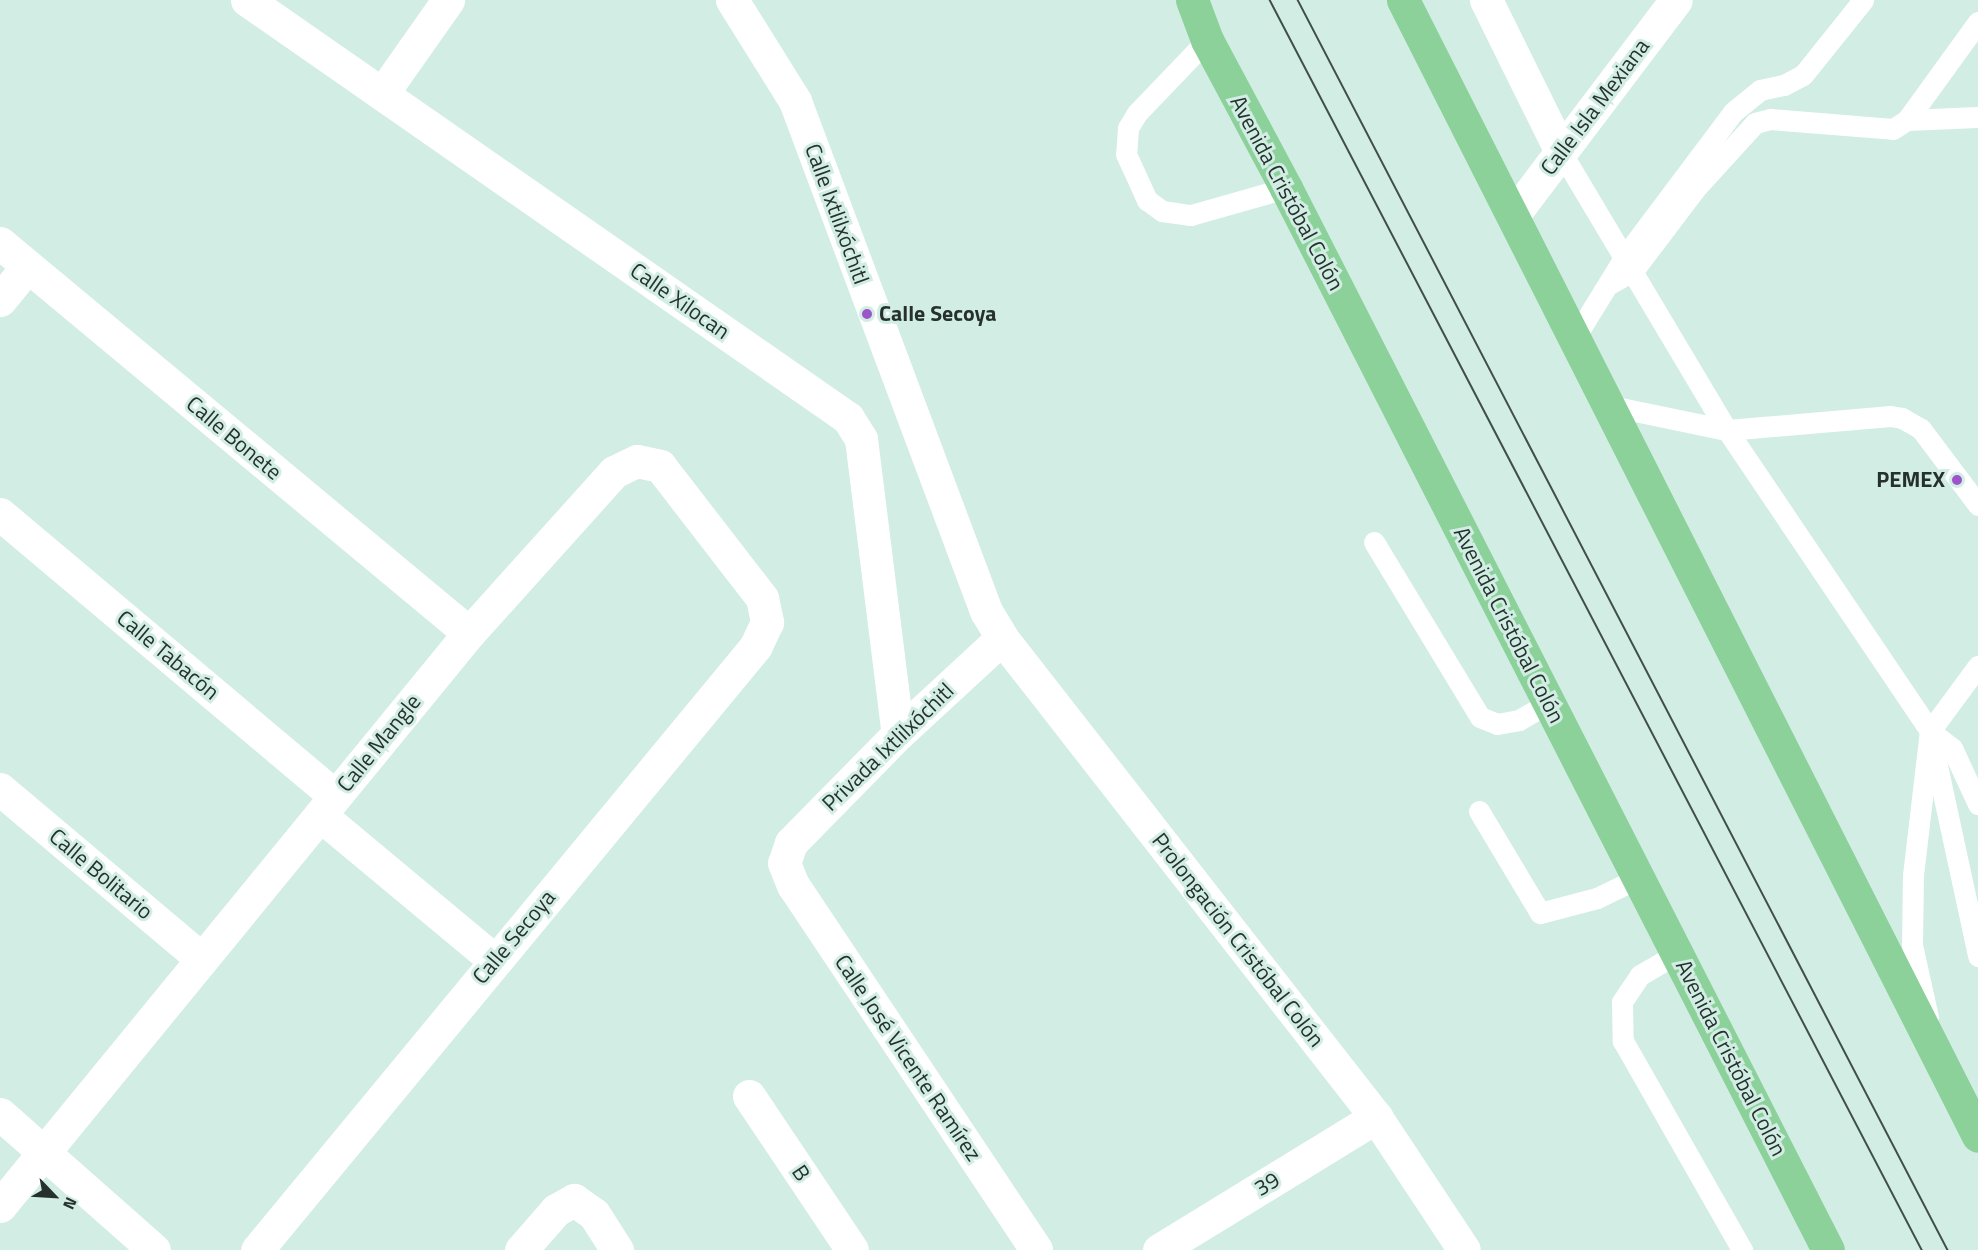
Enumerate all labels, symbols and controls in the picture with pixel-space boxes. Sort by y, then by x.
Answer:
street label: Calle Isla Mexiana [1535,34,1655,180]
street label: Avenida Cristóbal Colón [1224,91,1350,295]
street label: Calle Ixtlilxóchitl [799,140,875,288]
street label: Calle Xilocan [625,257,735,345]
place label: Calle Secoya [879,301,997,327]
marker: Calle Secoya [860,307,874,321]
street label: Calle Bonete [181,391,287,485]
place label: PEMEX [1876,467,1945,493]
marker: PEMEX [1950,473,1964,487]
street label: Avenida Cristóbal Colón [1448,523,1570,727]
street label: Calle Tabacón [112,605,224,705]
street label: Privada Ixtlilxóchitl [817,677,959,817]
street label: Calle Mangle [332,689,426,797]
street label: Calle Bolitario [44,823,158,925]
street label: Prolongación Cristóbal Colón [1146,828,1330,1052]
street label: Calle Secoya [467,885,561,989]
street label: Calle José Vicente Ramírez [829,950,987,1166]
street label: Avenida Cristóbal Colón [1670,956,1792,1160]
street label: B [786,1160,816,1186]
north arrow [24,1166,84,1226]
street label: 39 [1250,1166,1284,1202]
text: N [57,1194,84,1214]

